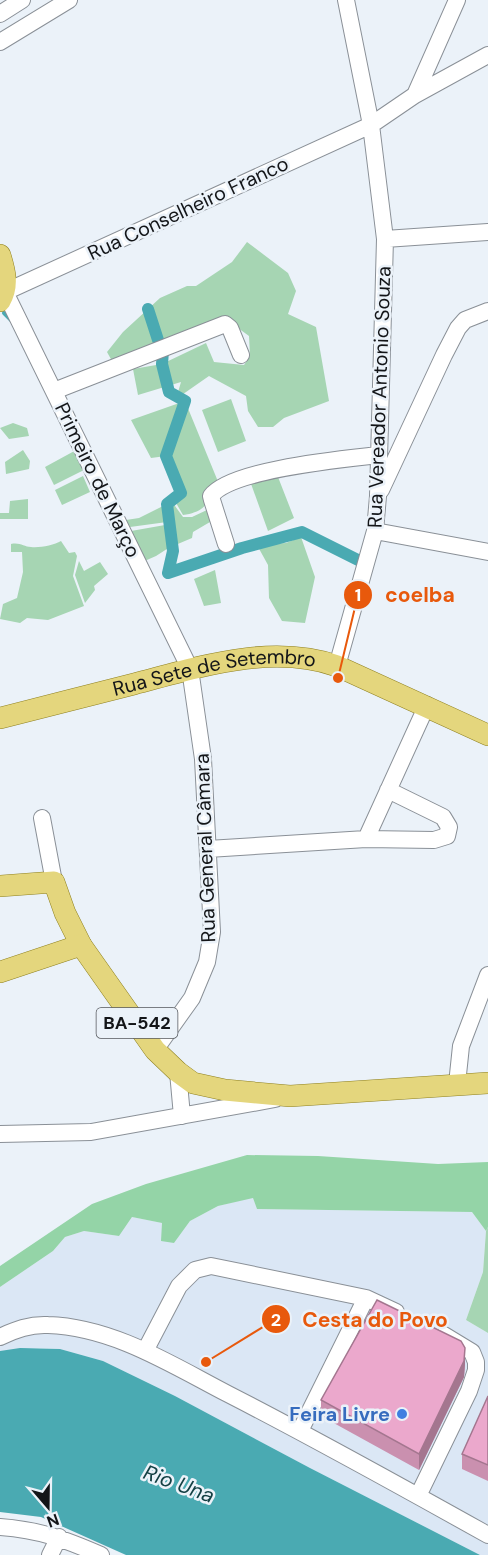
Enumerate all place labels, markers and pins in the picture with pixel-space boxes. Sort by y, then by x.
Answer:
callout: coelba [343,576,467,615]
callout: Cesta do Povo [261,1300,460,1339]
place label: Feira Livre [289,1401,390,1427]
marker: Feira Livre [395,1407,409,1421]

